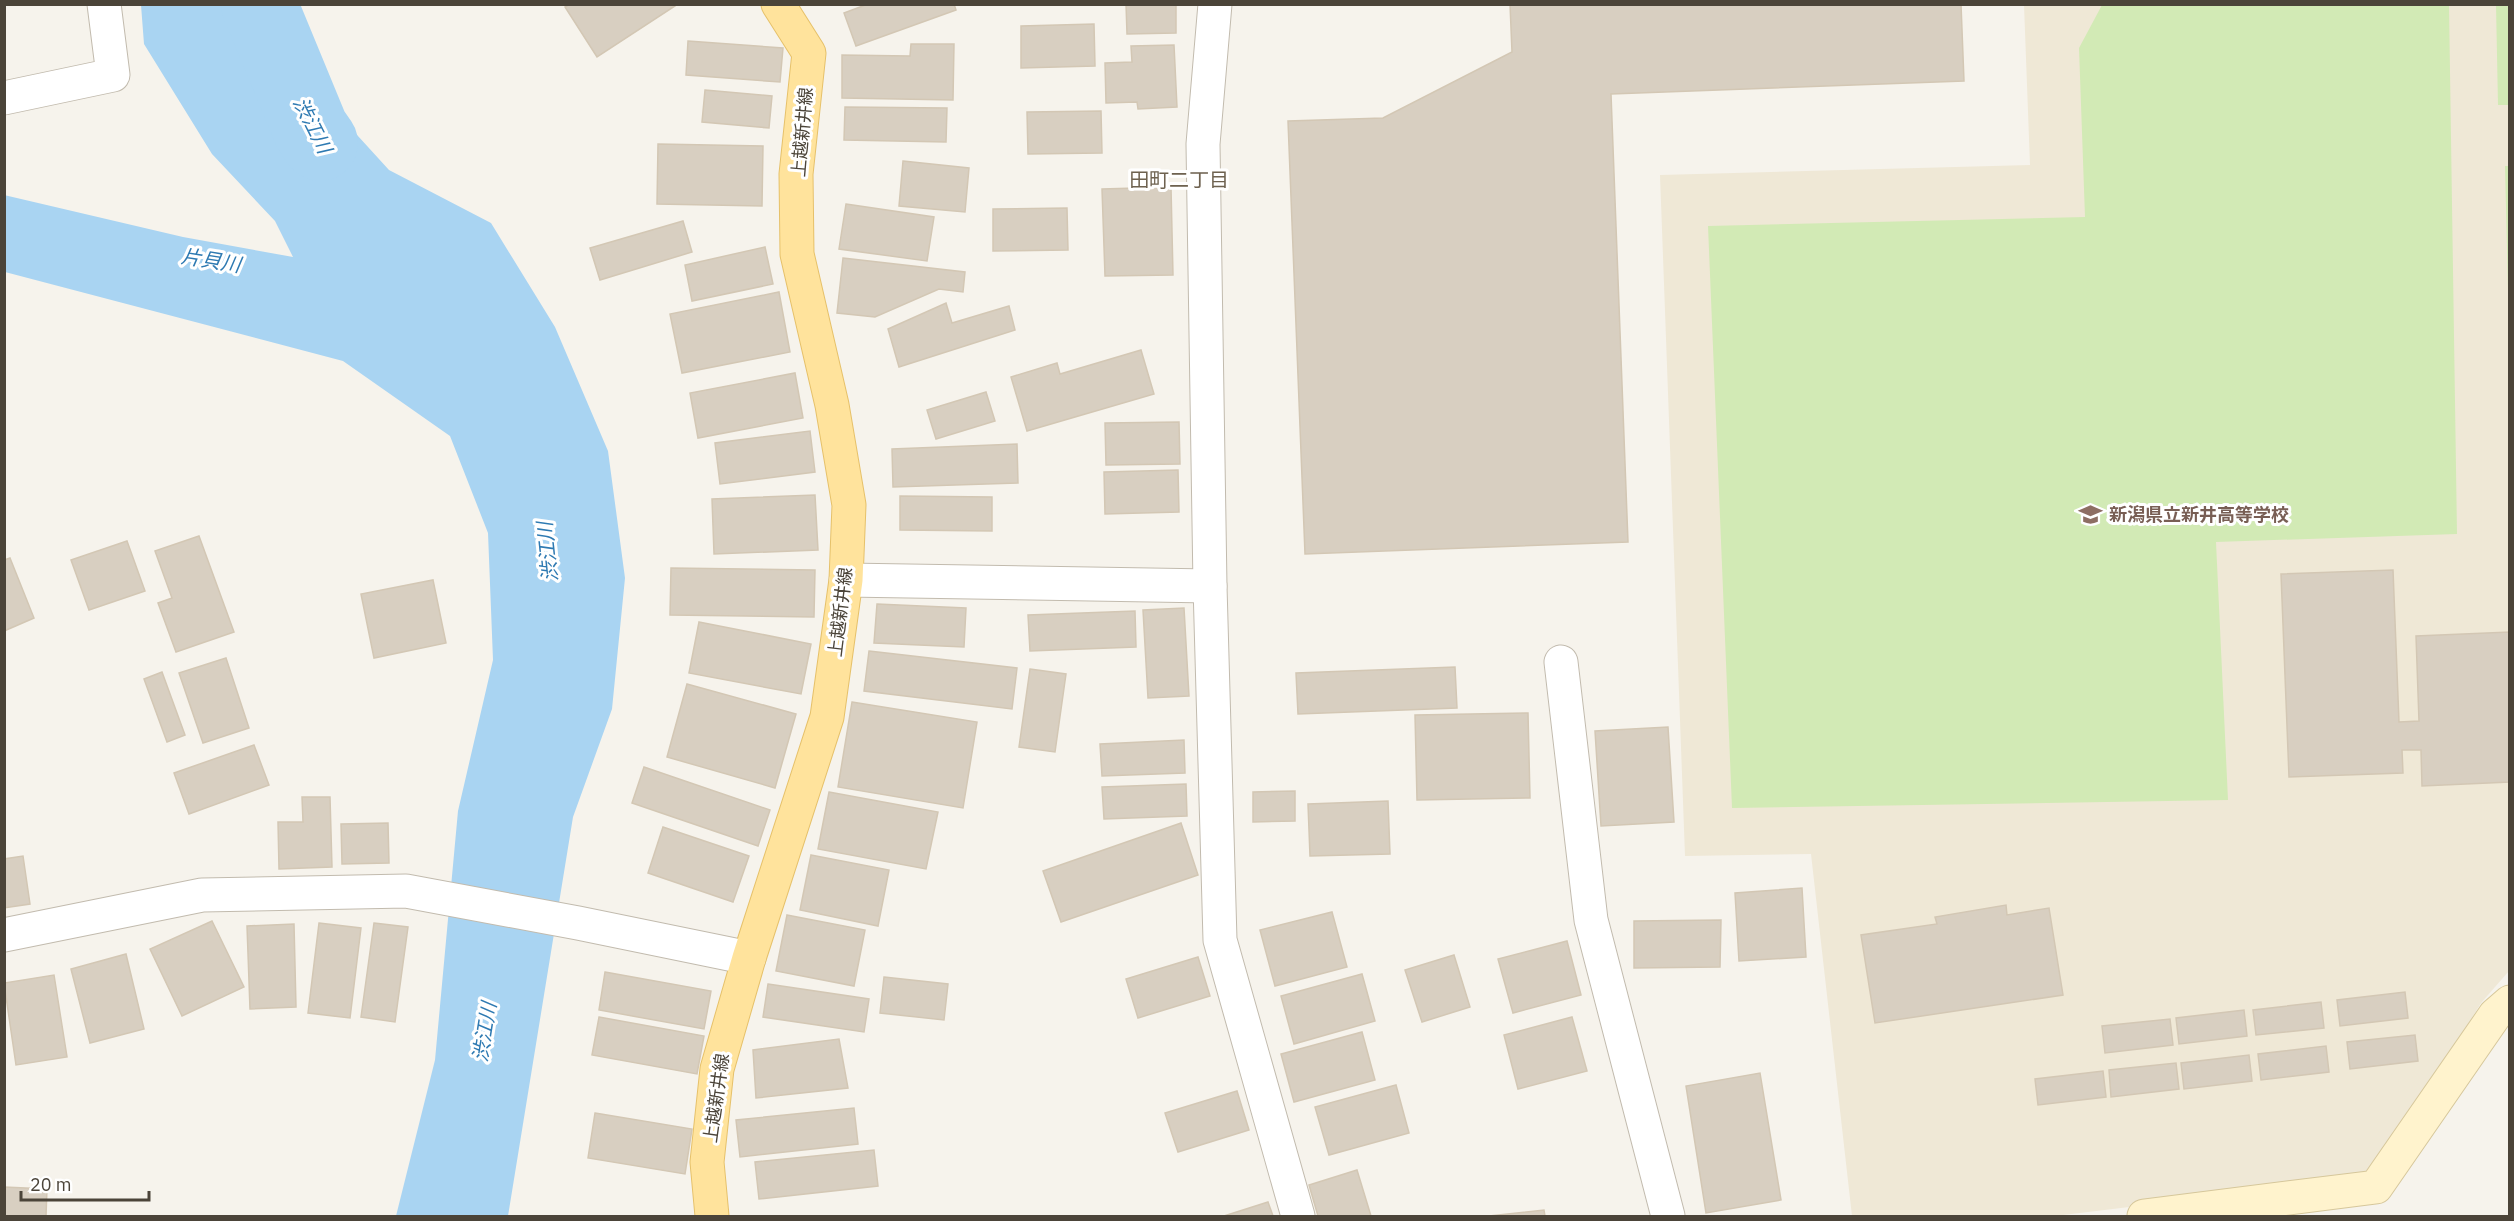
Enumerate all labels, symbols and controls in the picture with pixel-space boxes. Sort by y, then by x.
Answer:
street label: 上越新井線 [787,86,817,178]
water label: 渋江川 [287,92,340,160]
district label: 田町二丁目 [1129,166,1229,193]
water label: 片貝川 [179,242,245,278]
school or university icon: 新潟県立新井高等学校 [2078,501,2104,527]
place label: 新潟県立新井高等学校 [2109,503,2289,526]
water label: 渋江川 [530,519,564,583]
street label: 上越新井線 [823,566,857,658]
water label: 渋江川 [466,998,502,1064]
street label: 上越新井線 [698,1052,734,1144]
scale bar [21,1164,148,1202]
text: 20 m [30,1173,72,1196]

